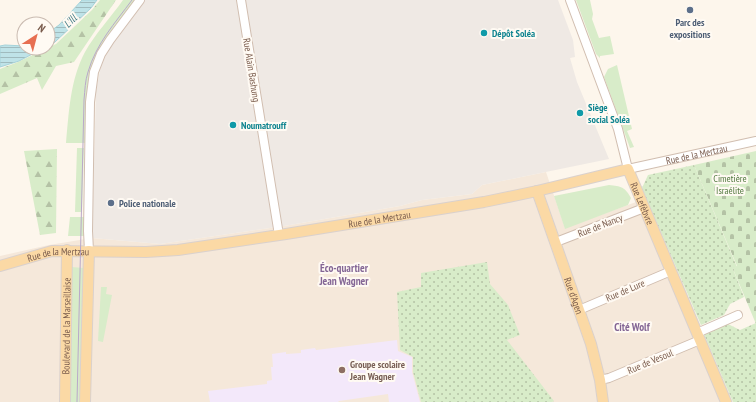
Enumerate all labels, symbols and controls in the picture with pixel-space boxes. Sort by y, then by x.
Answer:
marker: Parc des expositions [685,5,695,15]
water label: L'Ill [60,10,81,31]
north arrow [16,16,56,56]
place label: Parc des expositions [670,16,711,41]
text: N [35,20,48,35]
place label: Dépôt Soléa [492,27,535,40]
marker: Dépôt Soléa [479,28,489,38]
street label: Rue Alain Bashung [240,37,263,103]
place label: Siège social Soléa [588,101,630,126]
marker: Siège social Soléa [575,108,585,118]
place label: Noumatrouff [241,119,287,132]
marker: Noumatrouff [228,120,238,130]
street label: Rue de la Mertzau [665,141,729,168]
park label: Cimetière Israélite [713,172,747,197]
street label: Rue Lefèbvre [627,180,657,227]
place label: Police nationale [119,197,176,210]
marker: Police nationale [106,198,116,208]
street label: Rue de la Mertzau [348,208,411,231]
street label: Rue de Nancy [576,211,625,240]
street label: Rue de la Mertzau [26,245,89,265]
district label: Éco-quartier Jean Wagner [318,261,369,288]
street label: Rue d'Agen [561,276,586,316]
street label: Rue de Lure [604,276,647,304]
street label: Boulevard de la Marseillaise [59,277,74,375]
district label: Cité Wolf [614,320,651,334]
street label: Rue de Vesoul [625,346,676,377]
place label: Groupe scolaire Jean Wagner [349,358,405,383]
marker: Groupe scolaire Jean Wagner [337,365,347,375]

